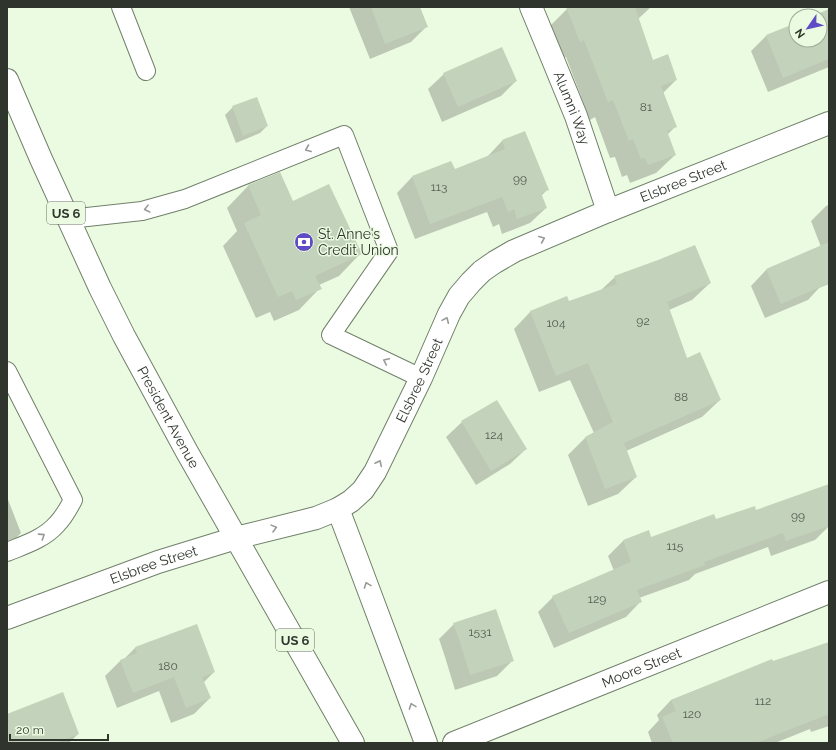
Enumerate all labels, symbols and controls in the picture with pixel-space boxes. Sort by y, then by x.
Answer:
north arrow [788,8,828,48]
text: N [792,26,808,40]
street label: Alumni Way [550,69,593,147]
house number: 81 [640,100,652,114]
one-way arrow [304,145,311,153]
street label: Elsbree Street [638,157,729,205]
house number: 99 [513,172,527,186]
house number: 113 [431,180,447,194]
road number: US 6 [47,202,85,224]
one-way arrow [144,205,151,213]
place label: St. Anne's Credit Union [318,226,399,258]
bank icon: St. Anne's Credit Union [293,231,315,253]
one-way arrow [539,236,546,244]
house number: 92 [636,314,650,328]
house number: 104 [546,316,566,330]
one-way arrow [442,317,450,324]
street label: Elsbree Street [393,335,446,425]
one-way arrow [382,358,390,366]
street label: President Avenue [134,364,202,471]
house number: 88 [674,390,688,404]
house number: 124 [485,428,503,442]
one-way arrow [374,460,382,467]
house number: 99 [791,509,805,523]
one-way arrow [270,524,277,533]
one-way arrow [38,533,45,540]
house number: 115 [667,539,684,553]
street label: Elsbree Street [108,542,199,587]
one-way arrow [363,581,371,588]
house number: 129 [588,592,606,606]
house number: 1531 [468,625,492,639]
road number: US 6 [276,629,314,651]
street label: Moore Street [599,644,684,691]
house number: 180 [158,659,178,673]
house number: 112 [755,694,771,708]
one-way arrow [409,703,417,710]
house number: 120 [683,707,701,721]
scale bar [10,716,108,742]
text: 20 m [16,723,44,737]

